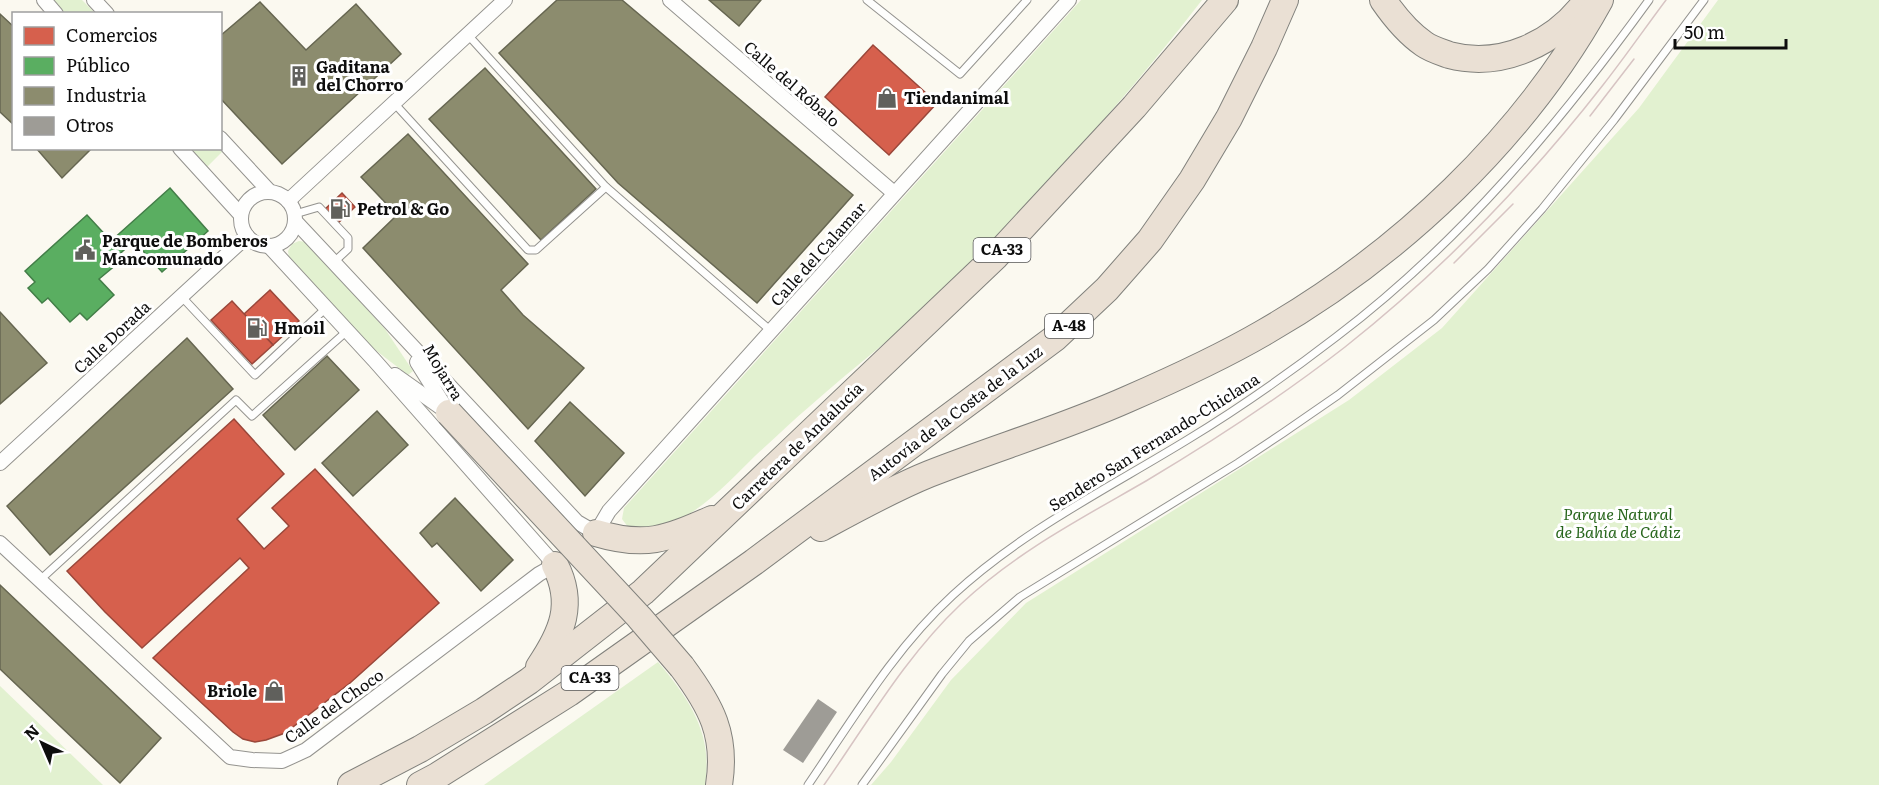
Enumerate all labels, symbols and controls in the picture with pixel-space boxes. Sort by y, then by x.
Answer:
legend [12,12,222,150]
scale bar [1675,12,1786,50]
text: 50 m [1684,18,1725,45]
text: Comercios [66,21,157,48]
street label: Calle del Róbalo [739,35,846,132]
text: Público [66,51,130,78]
place label: Gaditana del Chorro [316,54,404,96]
building icon: Gaditana del Chorro [287,64,311,88]
text: Industria [66,81,147,108]
place label: Tiendanimal [904,85,1009,109]
shop icon: Tiendanimal [875,86,899,110]
text: Otros [66,111,113,138]
place label: Petrol & Go [357,196,449,220]
street label: Calle del Calamar [764,196,871,311]
fuel station icon: Petrol & Go [328,197,352,221]
place label: Parque de Bomberos Mancomunado [102,228,268,270]
public building icon: Parque de Bomberos Mancomunado [73,238,97,262]
road number: CA-33 [974,238,1030,262]
street label: Calle Dorada [67,294,155,378]
road number: A-48 [1045,314,1093,338]
place label: Hmoil [274,315,325,339]
fuel station icon: Hmoil [245,316,269,340]
street label: Autovía de la Costa de la Luz [862,338,1047,486]
street label: Mojarra [418,339,470,405]
street label: Sendero San Fernando-Chiclana [1043,366,1264,516]
street label: Carretera de Andalucía [725,376,868,515]
park label: Parque Natural de Bahía de Cádiz [1555,501,1681,543]
street label: Calle del Choco [279,662,388,748]
road number: CA-33 [562,666,618,690]
place label: Briole [207,678,257,702]
shop icon: Briole [262,679,286,703]
north arrow [12,713,72,773]
text: N [18,718,44,745]

